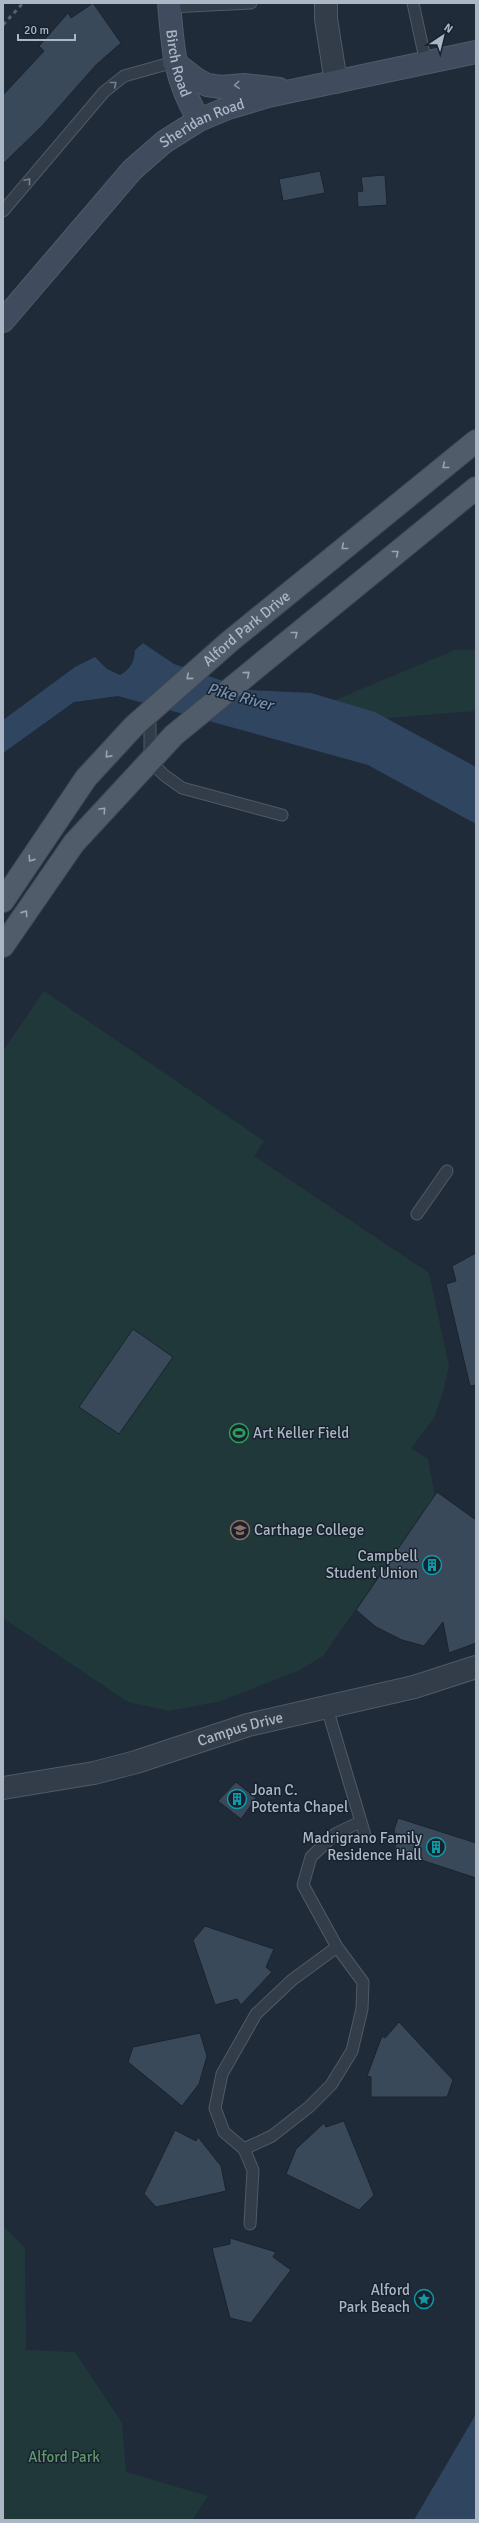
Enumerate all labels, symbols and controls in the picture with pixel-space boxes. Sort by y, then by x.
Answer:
scale bar [18,16,75,42]
north arrow [423,16,463,56]
text: N [442,21,455,36]
text: 20 m [24,23,49,38]
street label: Birch Road [162,28,195,100]
one-way arrow [234,81,240,90]
one-way arrow [110,82,117,89]
street label: Sheridan Road [156,95,247,152]
one-way arrow [23,179,30,186]
one-way arrow [443,461,450,468]
one-way arrow [342,543,349,550]
one-way arrow [391,550,399,557]
street label: Alford Park Drive [199,587,294,670]
one-way arrow [290,632,297,639]
one-way arrow [242,671,249,678]
one-way arrow [186,673,193,680]
water label: Pike River [205,679,277,716]
one-way arrow [106,750,113,757]
one-way arrow [98,807,105,814]
one-way arrow [28,855,36,862]
one-way arrow [20,911,27,918]
sports icon: Art Keller Field [228,1422,250,1444]
place label: Art Keller Field [253,1424,349,1442]
school or university icon: Carthage College [229,1519,251,1541]
place label: Carthage College [254,1521,364,1539]
place label: Campbell Student Union [326,1547,418,1582]
building icon: Campbell Student Union [421,1554,443,1576]
street label: Campus Drive [195,1708,285,1750]
place label: Joan C. Potenta Chapel [251,1781,348,1816]
building icon: Joan C. Potenta Chapel [226,1788,248,1810]
place label: Madrigrano Family Residence Hall [302,1829,422,1864]
building icon: Madrigrano Family Residence Hall [425,1836,447,1858]
place label: Alford Park Beach [339,2281,410,2316]
place icon: Alford Park Beach [413,2288,435,2310]
park label: Alford Park [28,2448,100,2466]

